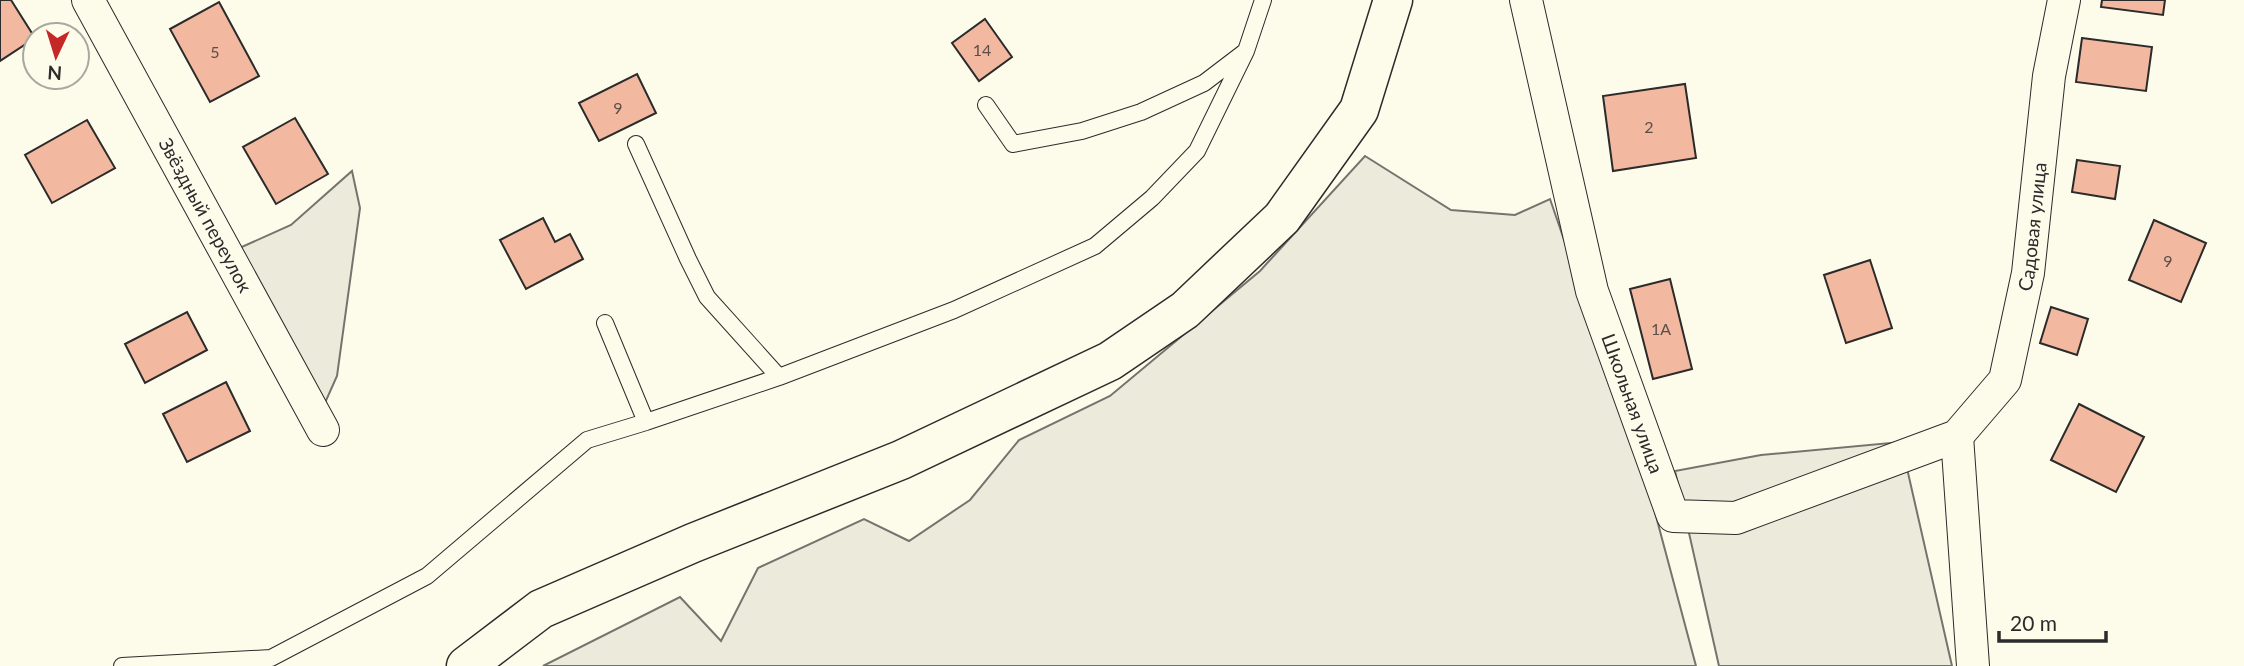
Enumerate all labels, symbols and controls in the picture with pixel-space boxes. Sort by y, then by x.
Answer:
north arrow [21,21,91,91]
house number: 14 [973,40,991,59]
house number: 5 [210,42,220,61]
text: N [47,61,63,85]
house number: 9 [613,98,623,117]
house number: 2 [1644,117,1654,136]
street label: Звёздный переулок [154,134,257,296]
street label: Садовая улица [2012,161,2051,293]
house number: 9 [2163,251,2173,270]
house number: 1А [1651,319,1671,338]
street label: Школьная улица [1597,330,1669,476]
scale bar [1999,600,2106,644]
text: 20 m [2010,610,2057,635]

